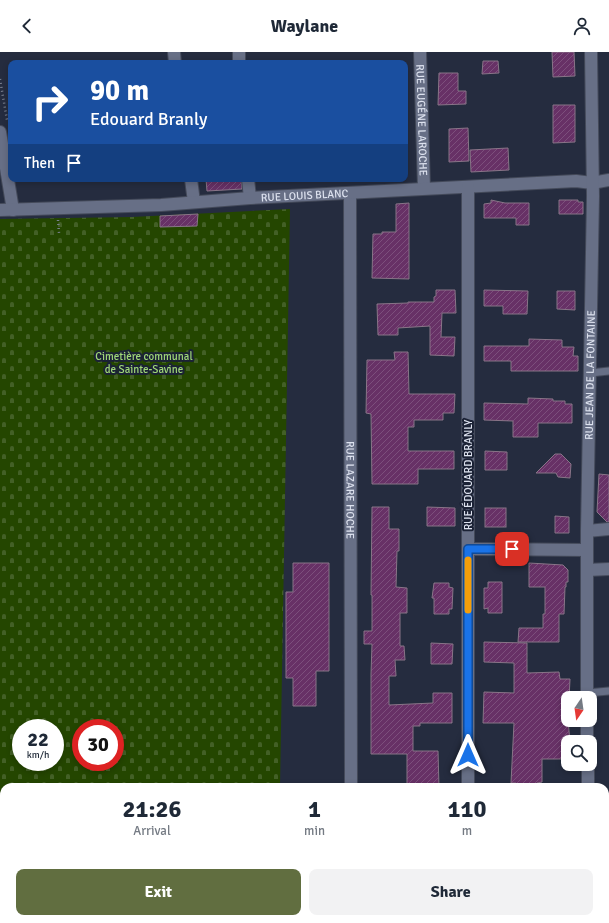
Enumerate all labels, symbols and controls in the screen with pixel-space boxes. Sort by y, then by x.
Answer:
icon: back [16,15,38,37]
text: Waylane [271,15,338,37]
icon: person [571,15,593,37]
street label: RUE EUGÉNE LAROCHE [413,64,430,176]
text: 90 m [90,74,149,108]
icon: right [24,76,76,128]
text: Edouard Branly [90,108,207,130]
icon: arrive [63,152,85,174]
text: Then [24,154,55,172]
street label: RUE LOUIS BLANC [261,187,349,204]
street label: RUE JEAN DE LA FONTAINE [583,310,598,440]
park label: Cimetière communal de Sainte-Savine [95,350,193,376]
street label: RUE ÉDOUARD BRANLY [461,419,475,530]
street label: RUE LAZARE HOCHE [343,441,357,539]
pin [495,532,529,566]
icon: arrive [501,538,523,560]
north arrow [561,691,597,727]
map controls [561,691,597,771]
speed limit sign: 30 [72,719,124,771]
text: 22 [27,727,49,752]
position arrow [447,734,489,776]
button: search [561,735,597,771]
text: km/h [27,749,49,761]
text: 21:26 [123,794,181,824]
text: 1 [308,794,321,824]
text: 110 [448,794,486,824]
text: Arrival [133,823,171,839]
text: min [304,823,325,839]
text: m [462,823,472,839]
button: Exit [16,869,301,915]
button: Share [309,869,593,915]

